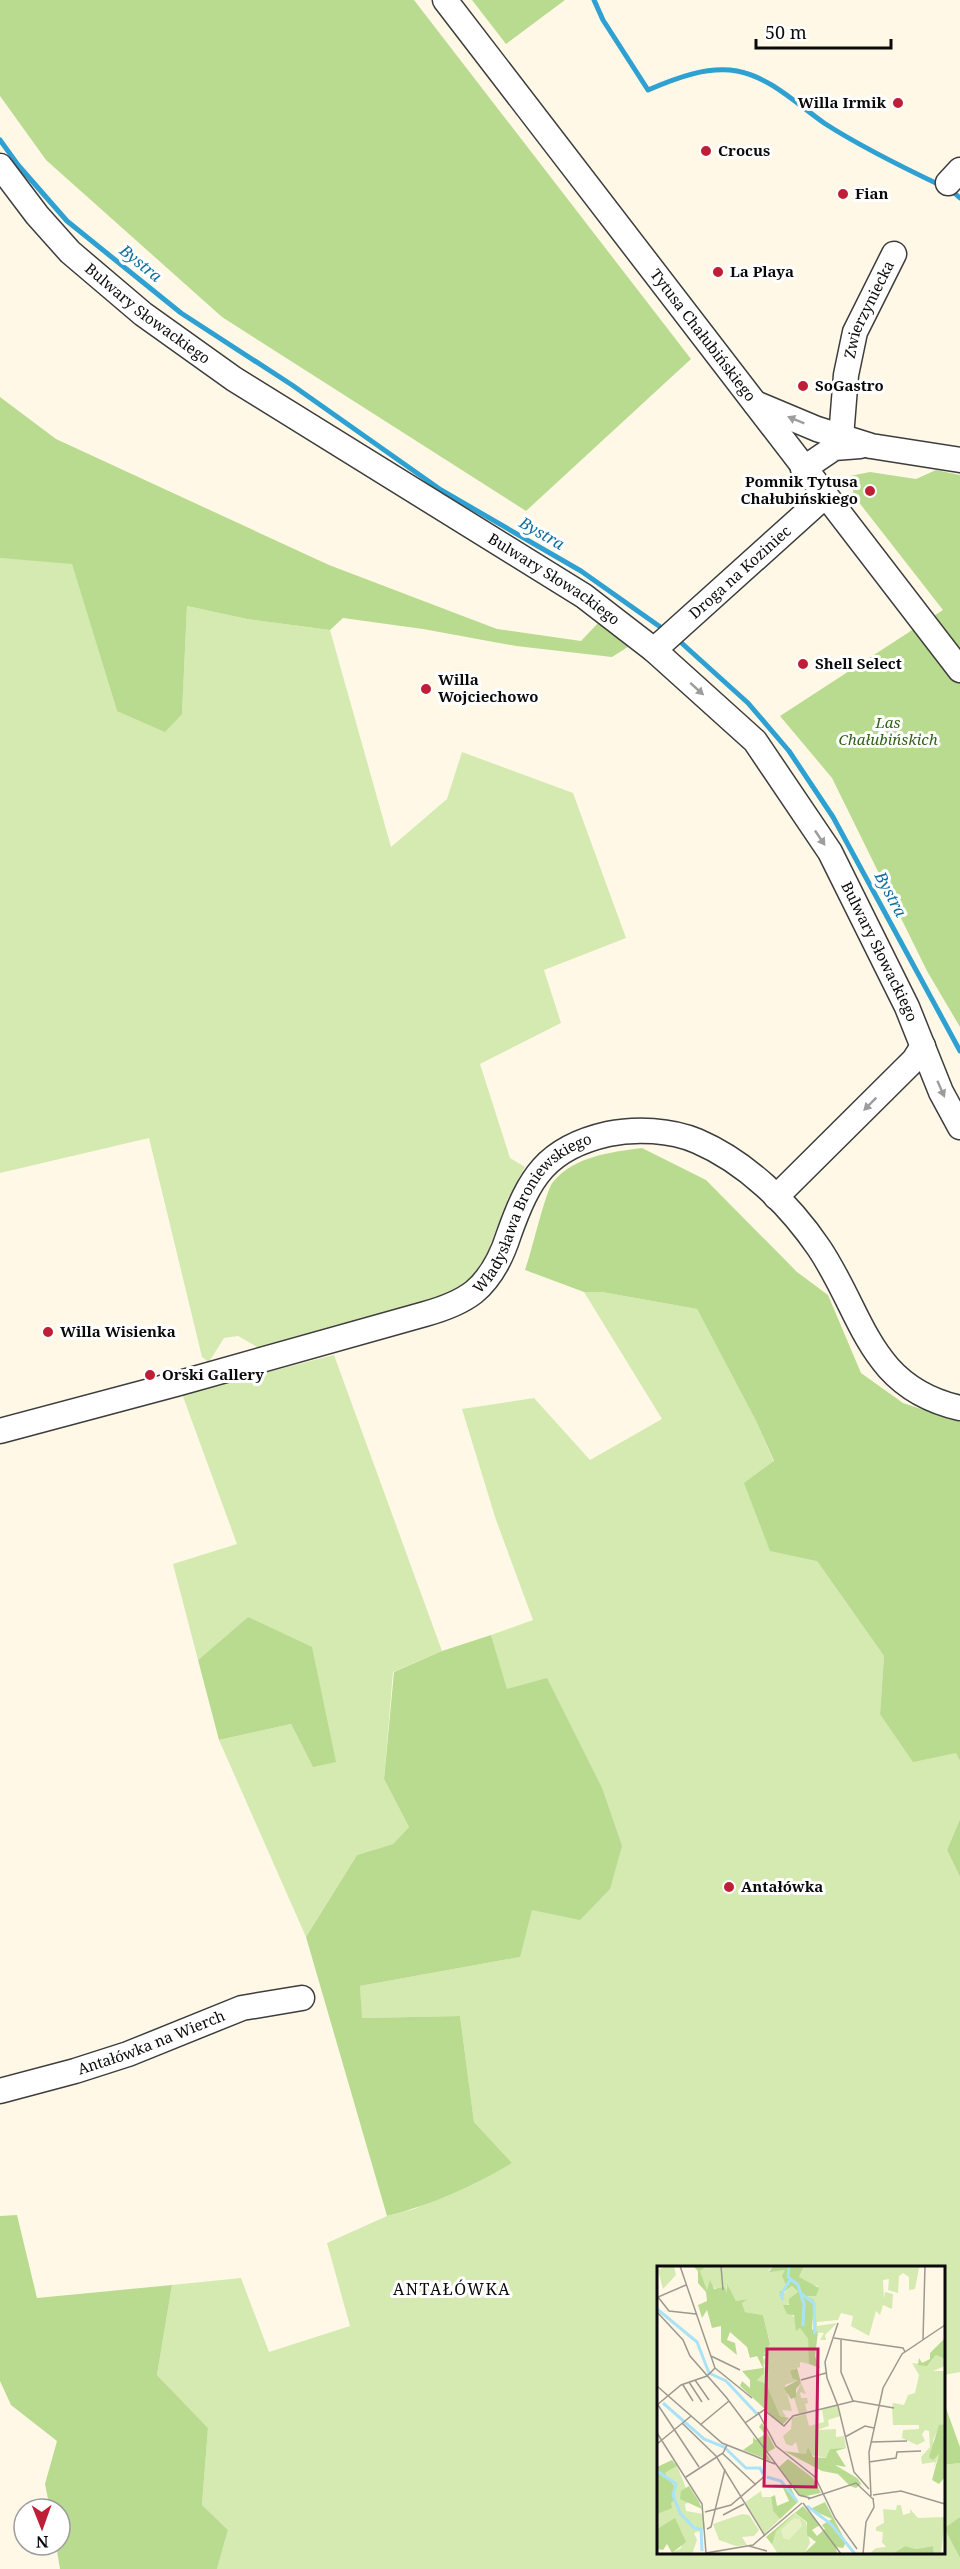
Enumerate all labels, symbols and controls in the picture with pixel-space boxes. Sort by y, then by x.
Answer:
scale bar [756,12,891,50]
text: 50 m [765,20,807,44]
place label: Willa Irmik [798,92,886,112]
marker: Willa Irmik [891,96,905,110]
place label: Crocus [718,140,770,160]
marker: Crocus [699,144,713,158]
place label: Fian [855,183,889,203]
marker: Fian [836,187,850,201]
water label: Bystra [115,239,167,287]
street label: Zwierzyniecka [839,257,898,360]
street label: Bulwary Słowackiego [81,258,215,368]
place label: La Playa [730,261,794,281]
street label: Tytusa Chałubińskiego [646,264,761,405]
marker: La Playa [711,265,725,279]
place label: SoGastro [815,375,884,395]
marker: SoGastro [796,379,810,393]
one-way arrow [786,415,804,425]
place label: Pomnik Tytusa Chałubińskiego [740,471,858,508]
marker: Pomnik Tytusa Chałubińskiego [863,484,877,498]
water label: Bystra [515,511,569,555]
street label: Droga na Koziniec [684,521,795,623]
street label: Bulwary Słowackiego [485,528,624,629]
place label: Shell Select [815,653,902,673]
marker: Shell Select [796,657,810,671]
place label: Willa Wojciechowo [438,669,538,706]
marker: Willa Wojciechowo [419,682,433,696]
one-way arrow [689,682,704,696]
park label: Las Chałubińskich [838,712,938,749]
one-way arrow [815,830,826,846]
water label: Bystra [869,867,912,921]
street label: Bulwary Słowackiego [837,878,923,1024]
one-way arrow [936,1081,946,1099]
one-way arrow [862,1097,877,1111]
street label: Władysława Broniewskiego [468,1128,594,1297]
place label: Willa Wisienka [60,1321,176,1341]
marker: Willa Wisienka [41,1325,55,1339]
place label: Orski Gallery [162,1364,264,1384]
marker: Orski Gallery [143,1368,157,1382]
place label: Antałówka [741,1876,823,1896]
marker: Antałówka [722,1880,736,1894]
street label: Antałówka na Wierch [75,2005,228,2079]
inset map [657,2266,945,2554]
district label: ANTAŁÓWKA [393,2278,511,2300]
north arrow [12,2497,72,2557]
text: N [35,2531,49,2553]

